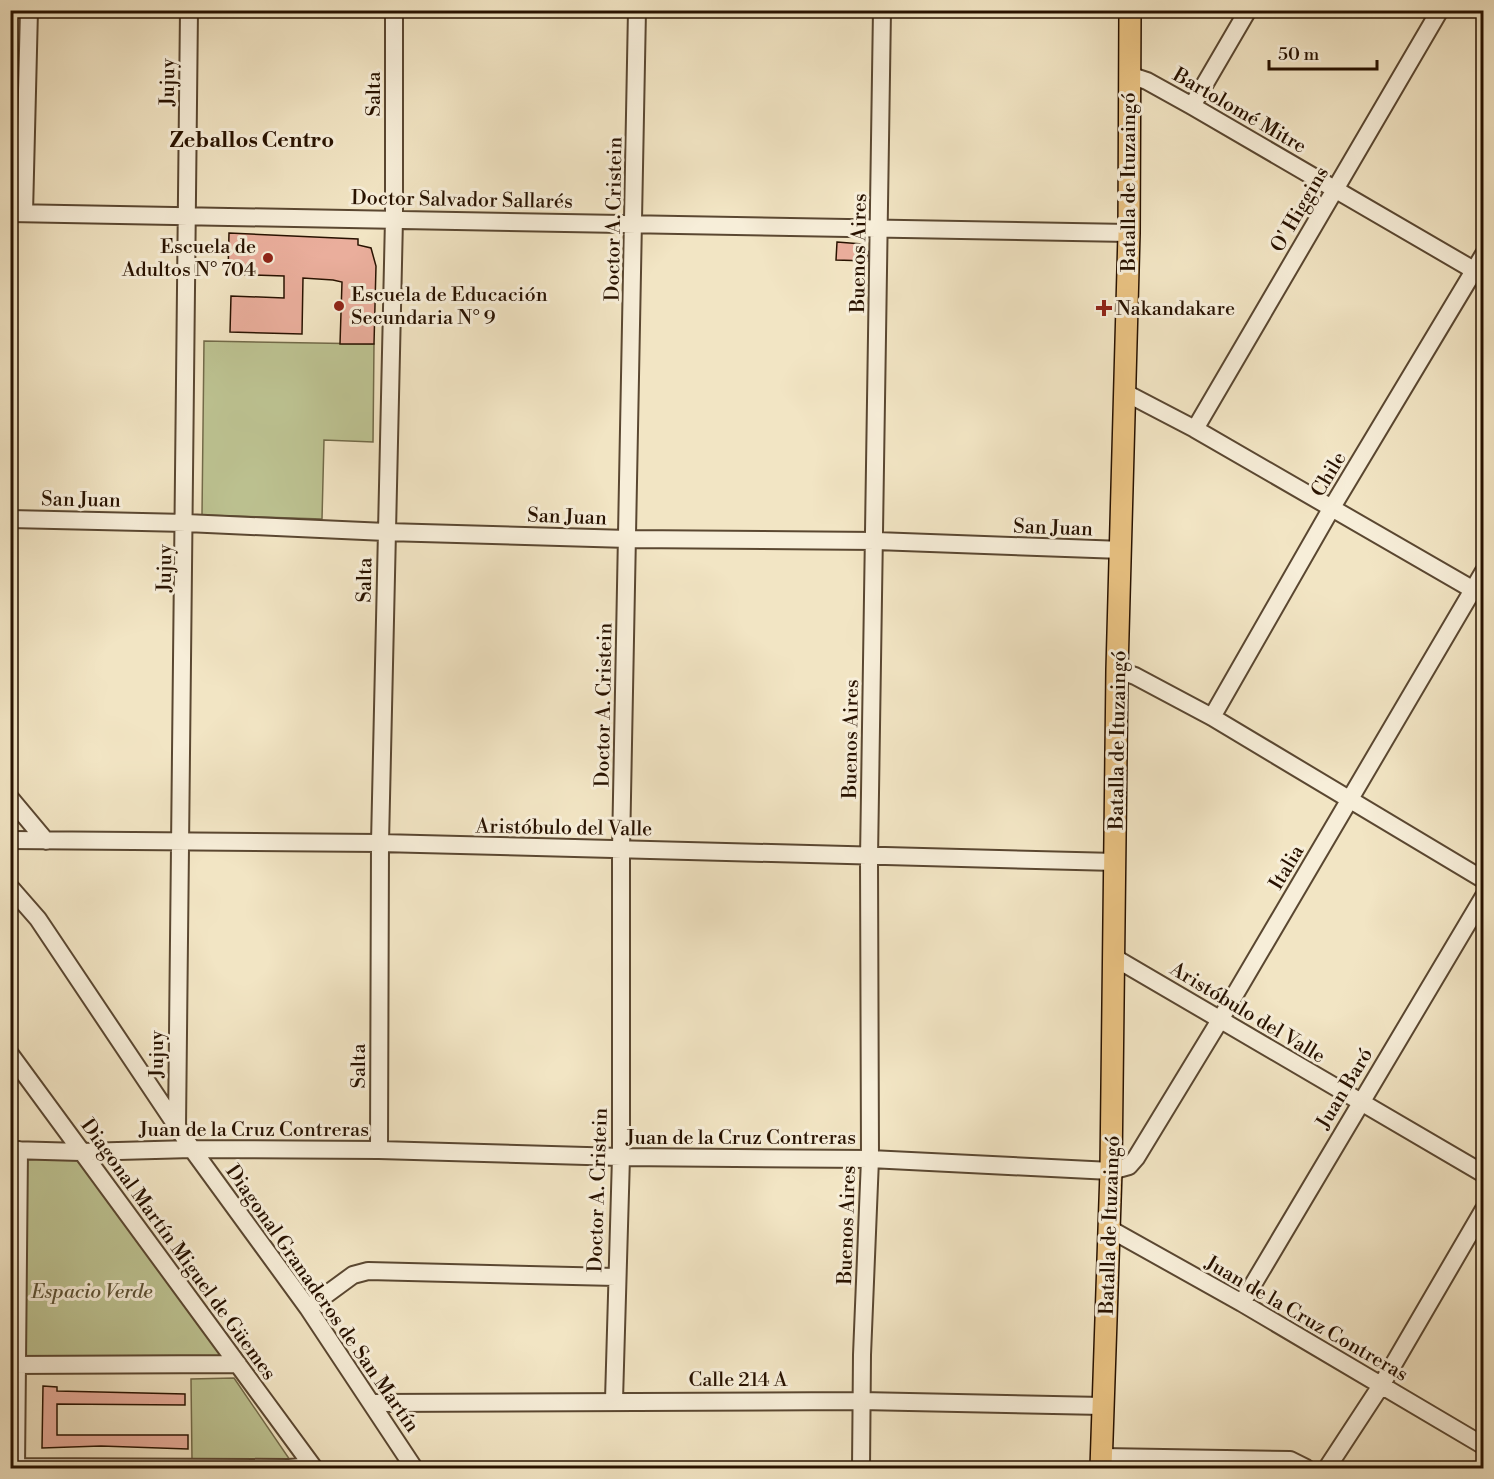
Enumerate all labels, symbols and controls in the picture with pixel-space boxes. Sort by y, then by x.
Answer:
scale bar [1269,33,1377,71]
text: 50 m [1278,43,1320,66]
street label: Jujuy [156,58,181,107]
street label: Bartolomé Mitre [1167,62,1310,160]
street label: Salta [362,71,387,117]
street label: Batalla de Ituzaingó [1117,92,1142,273]
district label: Zeballos Centro [170,127,334,154]
street label: Doctor A. Cristein [601,137,628,301]
street label: O' Higgins [1266,162,1335,257]
street label: Doctor Salvador Sallarés [351,186,573,215]
street label: Buenos Aires [846,193,873,314]
place label: Escuela de Adultos N° 704 [121,235,256,283]
marker: Escuela de Adultos N° 704 [261,251,275,265]
place label: Escuela de Educación Secundaria N° 9 [351,283,548,331]
place label: Nakandakare [1116,297,1235,322]
marker: Escuela de Educación Secundaria N° 9 [332,299,346,313]
marker: Nakandakare [1097,301,1111,315]
street label: Chile [1306,448,1352,502]
street label: San Juan [41,487,121,514]
street label: San Juan [527,504,607,531]
street label: San Juan [1013,515,1093,542]
street label: Jujuy [153,544,178,593]
street label: Salta [353,556,378,603]
street label: Doctor A. Cristein [591,623,618,787]
street label: Batalla de Ituzaingó [1104,650,1133,831]
street label: Buenos Aires [838,679,865,800]
street label: Aristóbulo del Valle [474,814,652,843]
street label: Italia [1264,840,1311,895]
street label: Aristóbulo del Valle [1164,957,1329,1069]
street label: Jujuy [145,1030,170,1079]
street label: Salta [347,1043,372,1089]
street label: Juan Baró [1311,1044,1379,1135]
street label: Doctor A. Cristein [583,1107,614,1273]
street label: Diagonal Martín Miguel de Güemes [74,1114,281,1385]
street label: Juan de la Cruz Contreras [138,1118,369,1143]
street label: Juan de la Cruz Contreras [625,1126,856,1151]
street label: Batalla de Ituzaingó [1095,1135,1126,1316]
street label: Diagonal Granaderos de San Martín [219,1160,424,1438]
street label: Buenos Aires [833,1165,862,1286]
street label: Juan de la Cruz Contreras [1200,1250,1412,1388]
park label: Espacio Verde [30,1280,153,1305]
street label: Calle 214 A [688,1368,789,1393]

